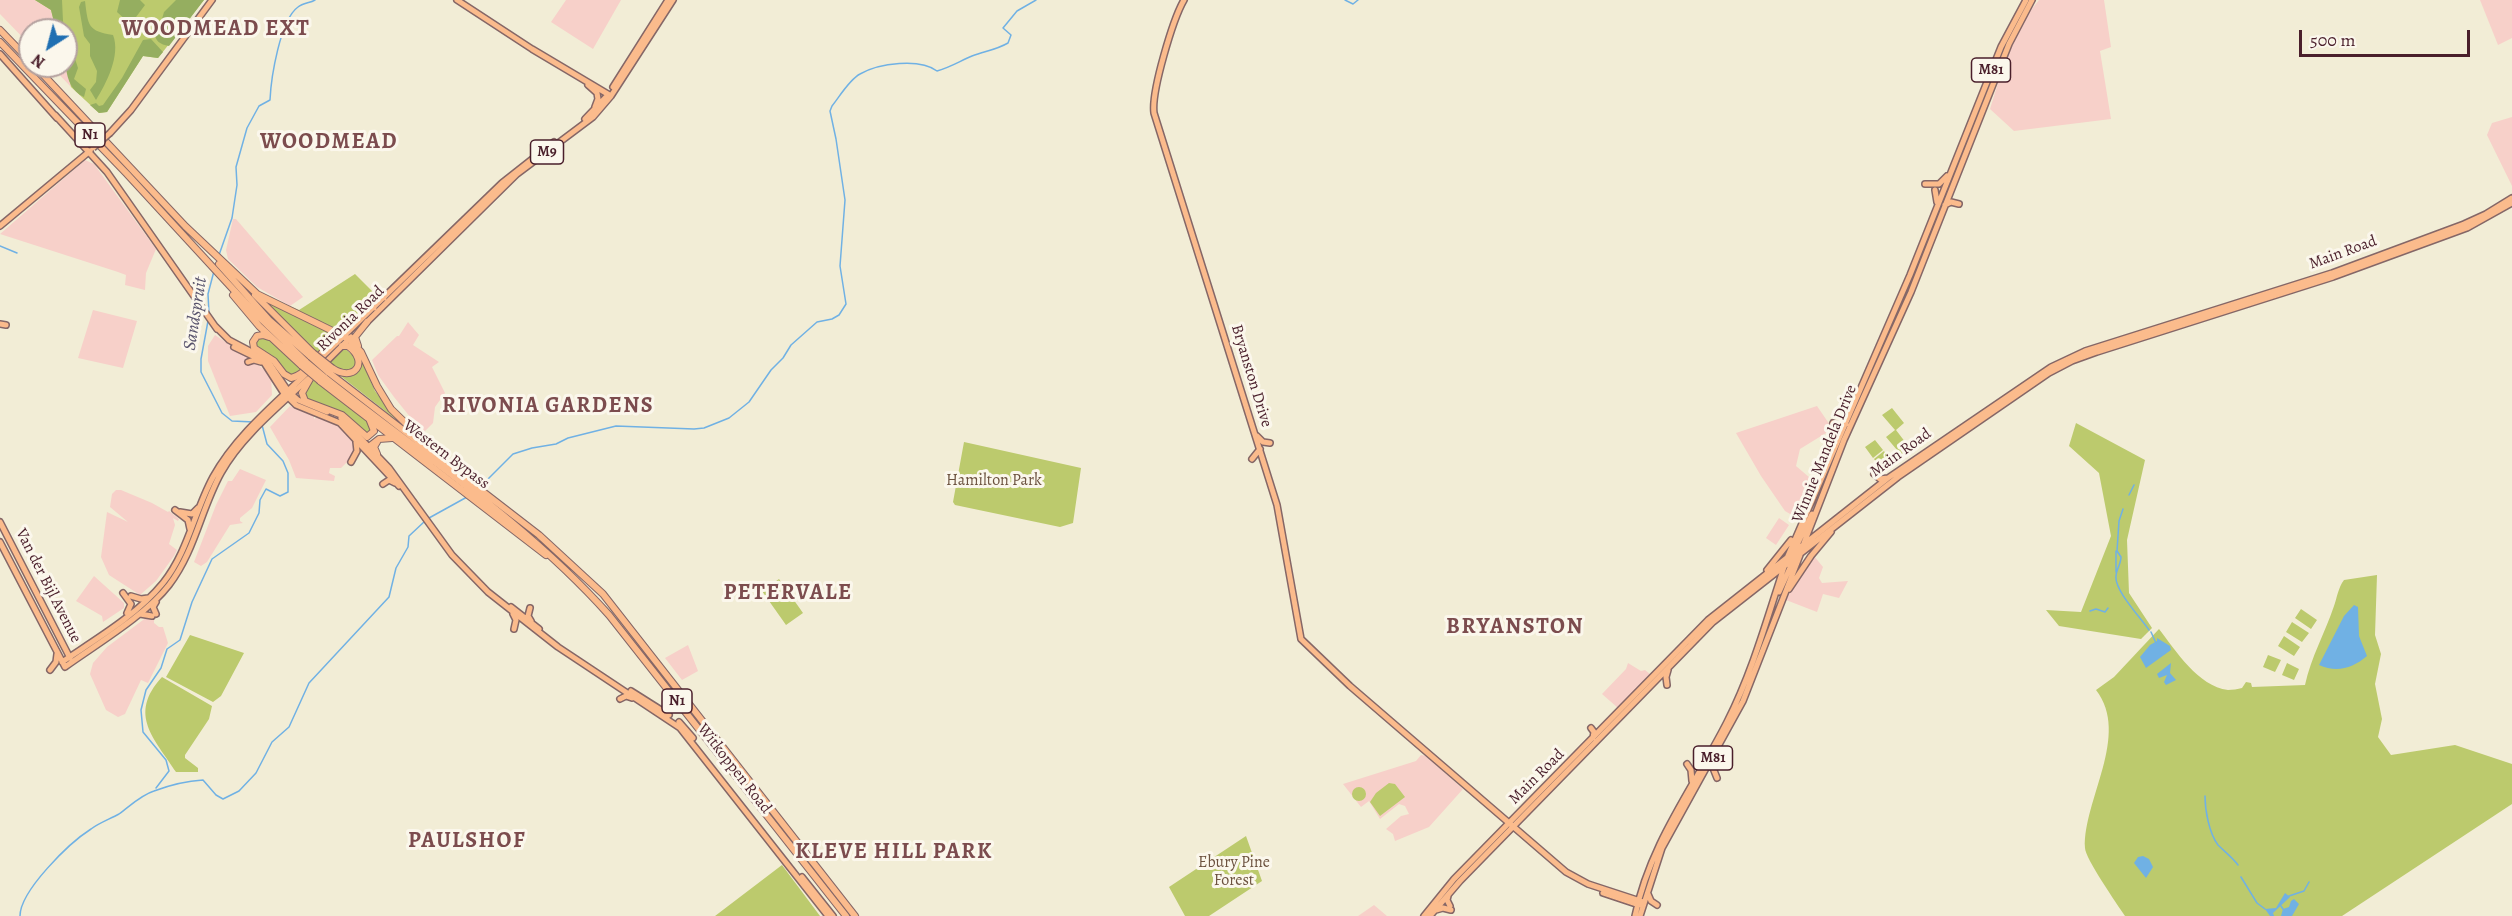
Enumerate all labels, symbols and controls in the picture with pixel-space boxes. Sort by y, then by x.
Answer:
district label: WOODMEAD EXT [122,17,310,43]
north arrow [18,18,78,78]
scale bar [2302,18,2473,56]
text: 500 m [2310,28,2355,52]
text: N [27,49,50,73]
road number: M81 [1972,58,2010,82]
road number: N1 [75,123,105,147]
district label: WOODMEAD [260,130,398,156]
road number: M9 [530,140,564,164]
street label: Main Road [2307,232,2379,274]
water label: Sandspruit [180,276,212,352]
street label: Rivonia Road [313,282,389,356]
street label: Bryanston Drive [1226,322,1276,430]
street label: Winnie Mandela Drive [1789,382,1861,526]
district label: RIVONIA GARDENS [442,394,654,420]
street label: Western Bypass [399,416,493,494]
street label: Main Road [1867,424,1935,482]
park label: Hamilton Park [946,471,1042,491]
street label: Van der Bijl Avenue [11,526,85,646]
district label: PETERVALE [723,581,853,607]
district label: BRYANSTON [1446,615,1584,641]
road number: N1 [662,689,692,713]
street label: Witkoppen Road [693,720,775,818]
street label: Main Road [1505,745,1569,809]
road number: M81 [1694,746,1732,770]
district label: PAULSHOF [408,829,526,855]
district label: KLEVE HILL PARK [795,840,993,866]
park label: Ebury Pine Forest [1198,853,1270,891]

